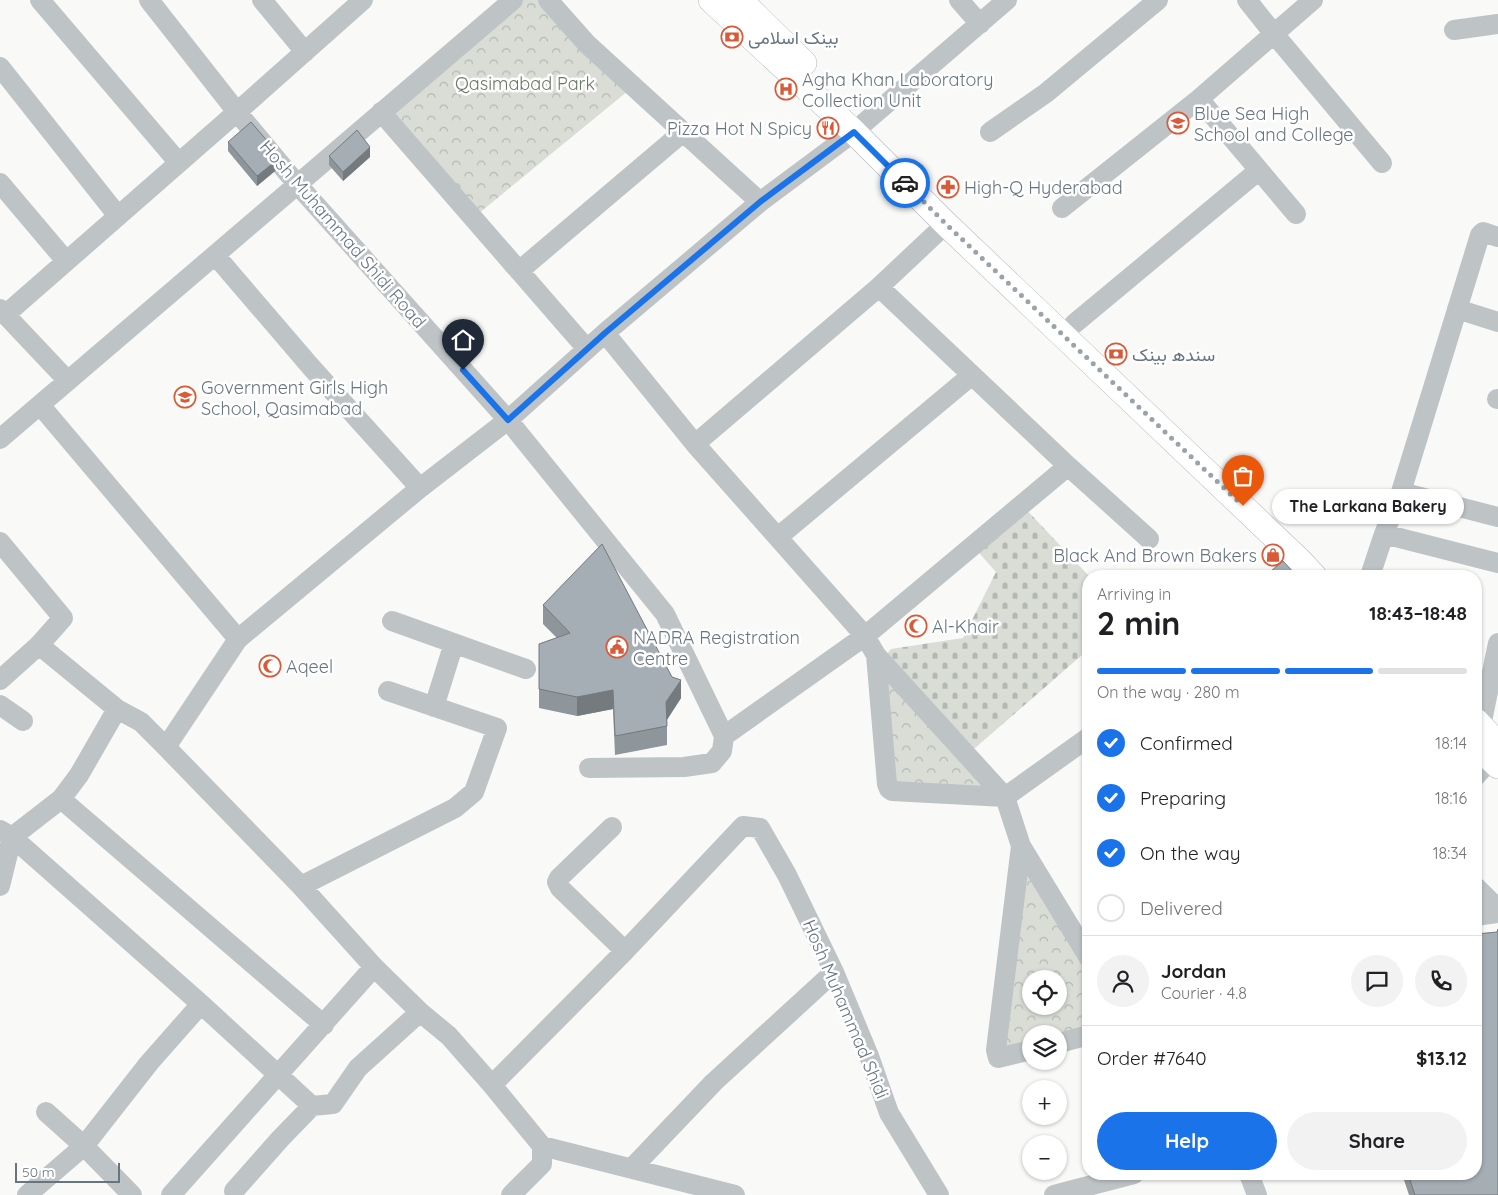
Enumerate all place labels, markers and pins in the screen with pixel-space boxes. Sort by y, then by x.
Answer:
bank icon: بینک اسلامی [720,25,744,49]
place label: بینک اسلامی [748,26,839,49]
place label: Agha Khan Laboratory Collection Unit [802,68,993,112]
hospital icon: Agha Khan Laboratory Collection Unit [774,77,798,101]
place label: Blue Sea High School and College [1194,102,1353,146]
school or university icon: Blue Sea High School and College [1166,111,1190,135]
restaurant icon: Pizza Hot N Spicy [816,116,840,140]
place label: Pizza Hot N Spicy [667,117,812,140]
pharmacy icon: High-Q Hyderabad [936,175,960,199]
place label: High-Q Hyderabad [964,176,1123,199]
pin [442,319,484,370]
bank icon: سندھ بینک [1104,342,1128,366]
place label: سندھ بینک [1132,343,1215,366]
place label: Government Girls High School, Qasimabad [201,376,388,420]
school or university icon: Government Girls High School, Qasimabad [173,385,197,409]
pin [1222,455,1264,506]
callout: The Larkana Bakery [1273,488,1466,524]
shop icon: Black And Brown Bakers [1261,543,1285,567]
place label: Black And Brown Bakers [1053,544,1257,567]
mosque icon: Al-Khair [904,614,928,638]
place label: Al-Khair [932,615,999,638]
place label: NADRA Registration Centre [633,626,800,670]
public building icon: NADRA Registration Centre [605,635,629,659]
mosque icon: Aqeel [258,654,282,678]
place label: Aqeel [286,655,333,678]

